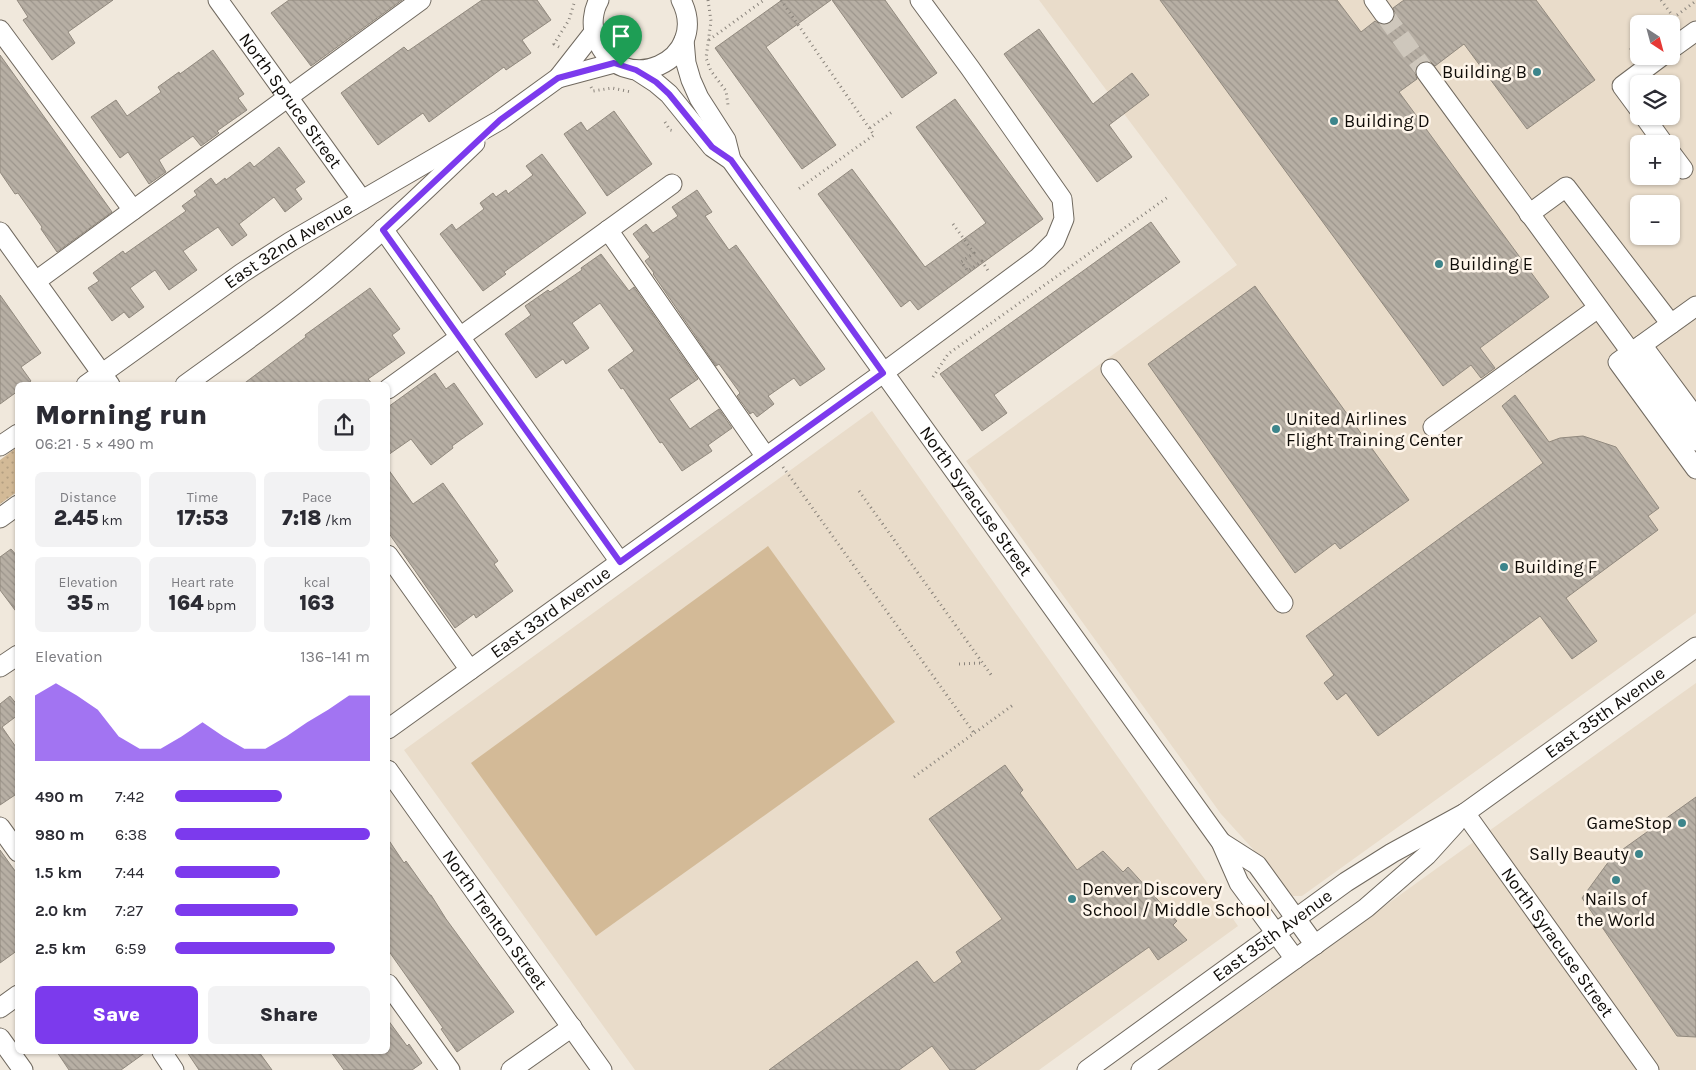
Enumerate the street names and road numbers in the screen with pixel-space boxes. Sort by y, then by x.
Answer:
street label: North Spruce Street [234,29,347,173]
street label: East 32nd Avenue [220,197,356,293]
street label: North Syracuse Street [915,422,1037,580]
street label: East 33rd Avenue [486,562,615,663]
street label: East 35th Avenue [1541,662,1669,763]
street label: North Trenton Street [438,846,552,994]
street label: North Syracuse Street [1497,863,1619,1022]
street label: East 35th Avenue [1208,885,1336,986]

